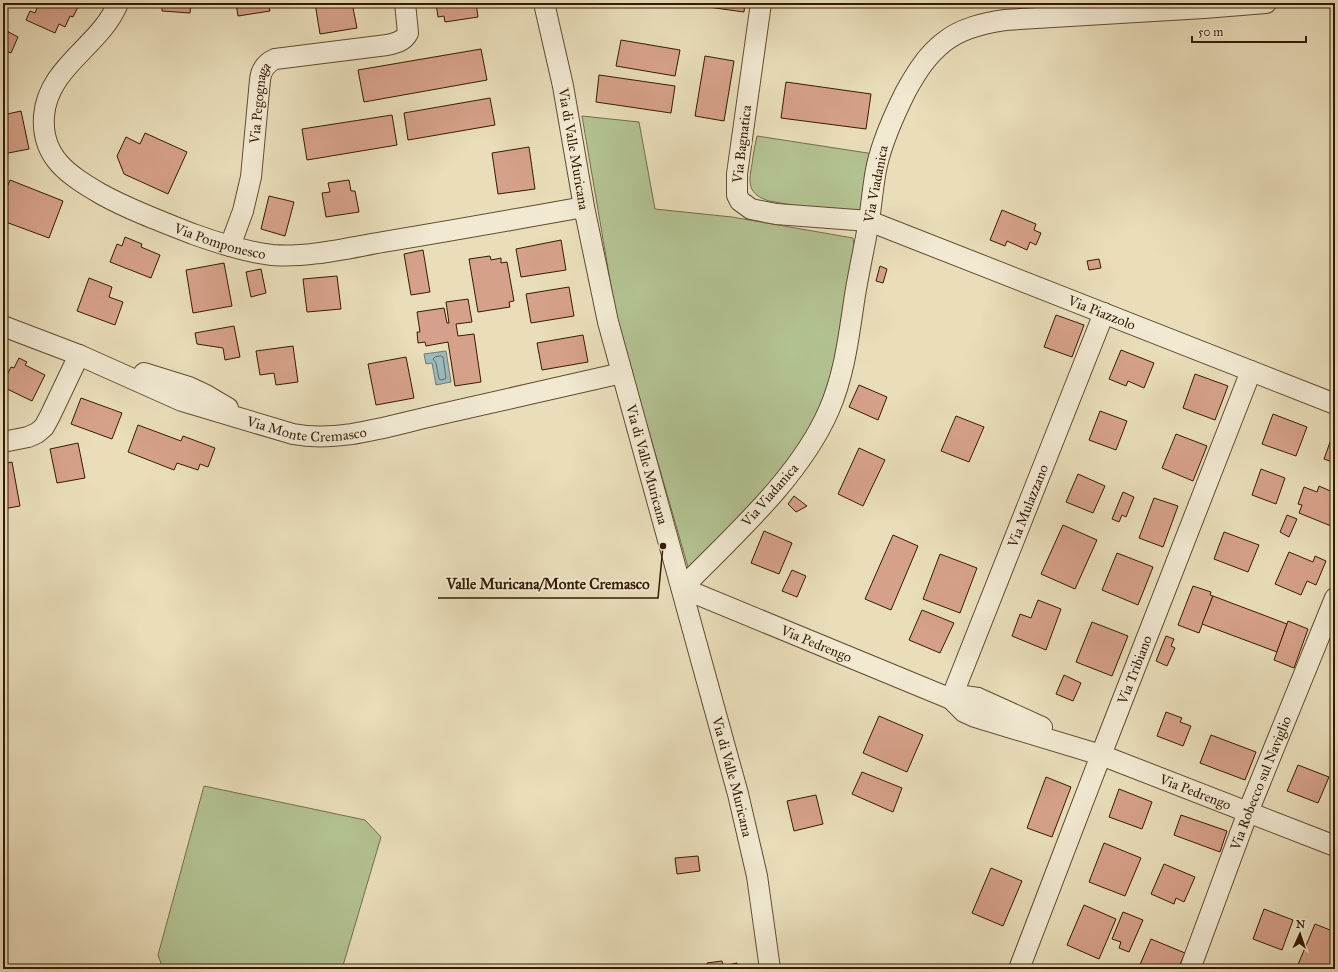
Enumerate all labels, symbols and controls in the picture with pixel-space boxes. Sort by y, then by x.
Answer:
scale bar [1192,18,1306,44]
text: 50 m [1198,25,1223,39]
street label: Via Pegognaga [246,58,274,145]
street label: Via di Valle Muricana [555,86,593,211]
street label: Via Bagnatica [729,104,755,185]
street label: Via Viadanica [860,144,892,225]
street label: Via Pomponesco [171,219,267,263]
street label: Via Piazzolo [1065,291,1138,333]
street label: Via di Valle Muricana [622,401,672,526]
street label: Via Monte Cremasco [244,412,368,445]
street label: Via Viadanica [737,460,802,531]
street label: Via Mulazzano [1003,462,1052,550]
callout: Valle Muricana/Monte Cremasco [438,571,658,598]
text: Valle Muricana/Monte Cremasco [445,575,650,593]
street label: Via Pedrengo [777,621,854,666]
street label: Via Tribiano [1113,633,1155,707]
street label: Via Robecco sul Naviglio [1226,713,1295,853]
street label: Via di Valle Muricana [708,714,756,839]
street label: Via Pedrengo [1156,770,1234,813]
north arrow [1280,914,1320,954]
text: N [1295,918,1306,931]

